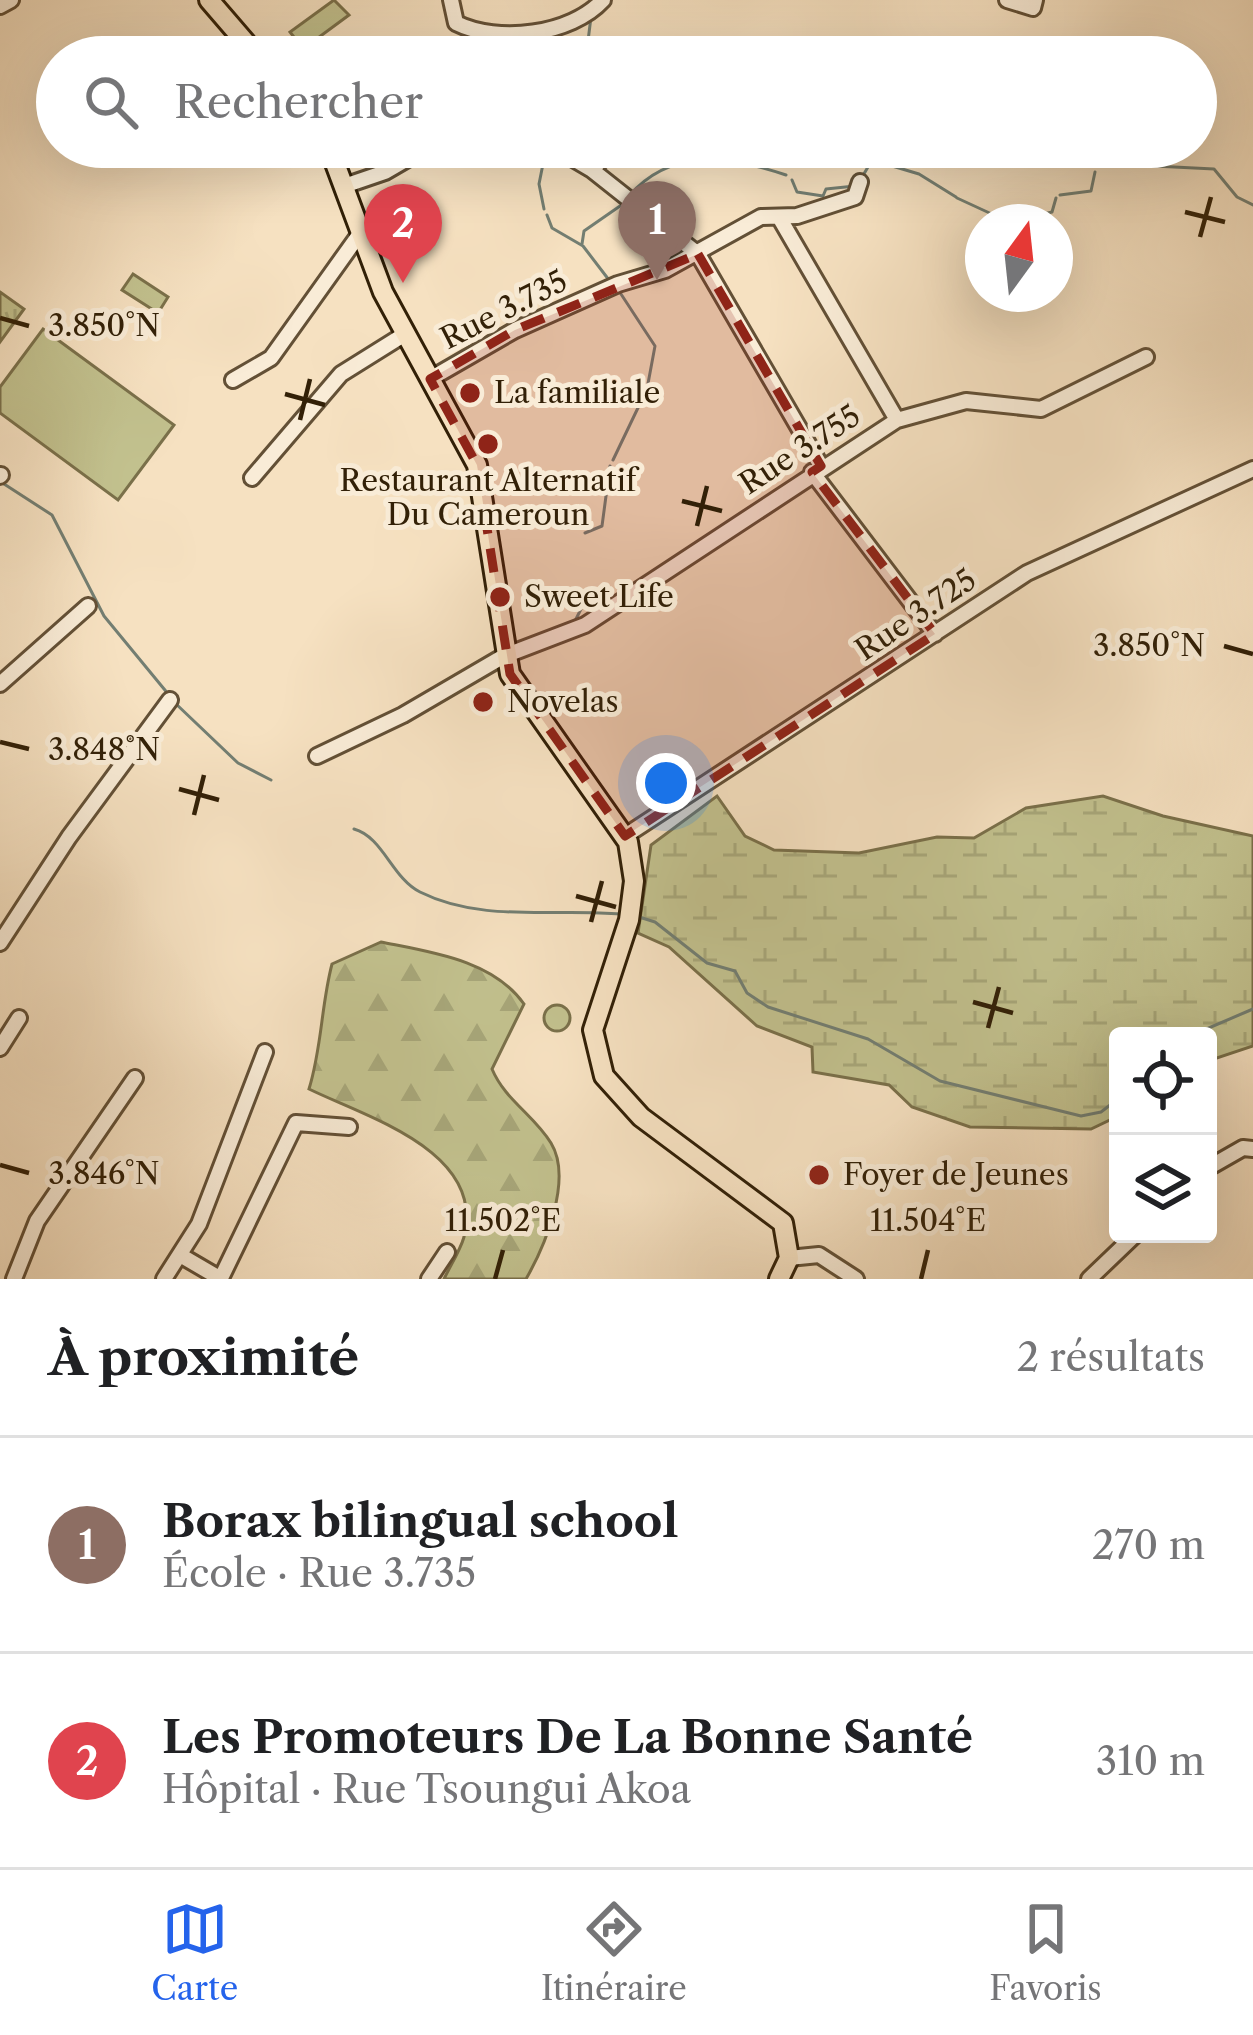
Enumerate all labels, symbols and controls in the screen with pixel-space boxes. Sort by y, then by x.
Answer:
search box [36,36,1217,168]
icon: search [78,69,144,135]
text: Rechercher [174,74,423,130]
pin: 1 [618,181,696,280]
pin: 2 [364,184,442,283]
north arrow [965,204,1073,312]
street label: Rue 3.735 [434,262,573,357]
text: 3.850°N [48,307,160,344]
place label: La familiale [494,374,660,411]
marker: La familiale [457,380,483,406]
street label: Rue 3.755 [732,397,867,502]
marker: Restaurant Alternatif Du Cameroun [475,431,501,457]
place label: Restaurant Alternatif Du Cameroun [339,462,640,533]
street label: Rue 3.725 [848,561,983,668]
place label: Sweet Life [524,578,674,615]
marker: Sweet Life [487,584,513,610]
text: 3.850°N [1093,627,1205,664]
place label: Novelas [507,683,619,720]
marker: Novelas [470,689,496,715]
text: 3.848°N [48,731,160,768]
your location [636,753,696,813]
map controls [1109,1027,1217,1243]
button: locate [1109,1027,1217,1135]
button: layers [1109,1135,1217,1243]
text: 3.846°N [48,1155,160,1192]
place label: Foyer de Jeunes [843,1156,1069,1193]
marker: Foyer de Jeunes [806,1162,832,1188]
text: 11.502°E [445,1202,561,1239]
text: 11.504°E [870,1202,986,1239]
text: À proximité [48,1326,359,1388]
text: 2 résultats [1017,1333,1205,1381]
text: Borax bilingual school [162,1493,678,1549]
text: 1 [78,1521,96,1569]
text: 270 m [1092,1521,1205,1569]
text: École · Rue 3.735 [162,1549,476,1597]
text: Les Promoteurs De La Bonne Santé [162,1709,973,1765]
text: 2 [75,1737,99,1785]
text: 310 m [1096,1737,1205,1785]
text: Hôpital · Rue Tsoungui Akoa [162,1765,691,1813]
tab: Carte [151,1896,238,2009]
tab: Itinéraire [541,1896,687,2009]
tab: Favoris [989,1896,1102,2009]

